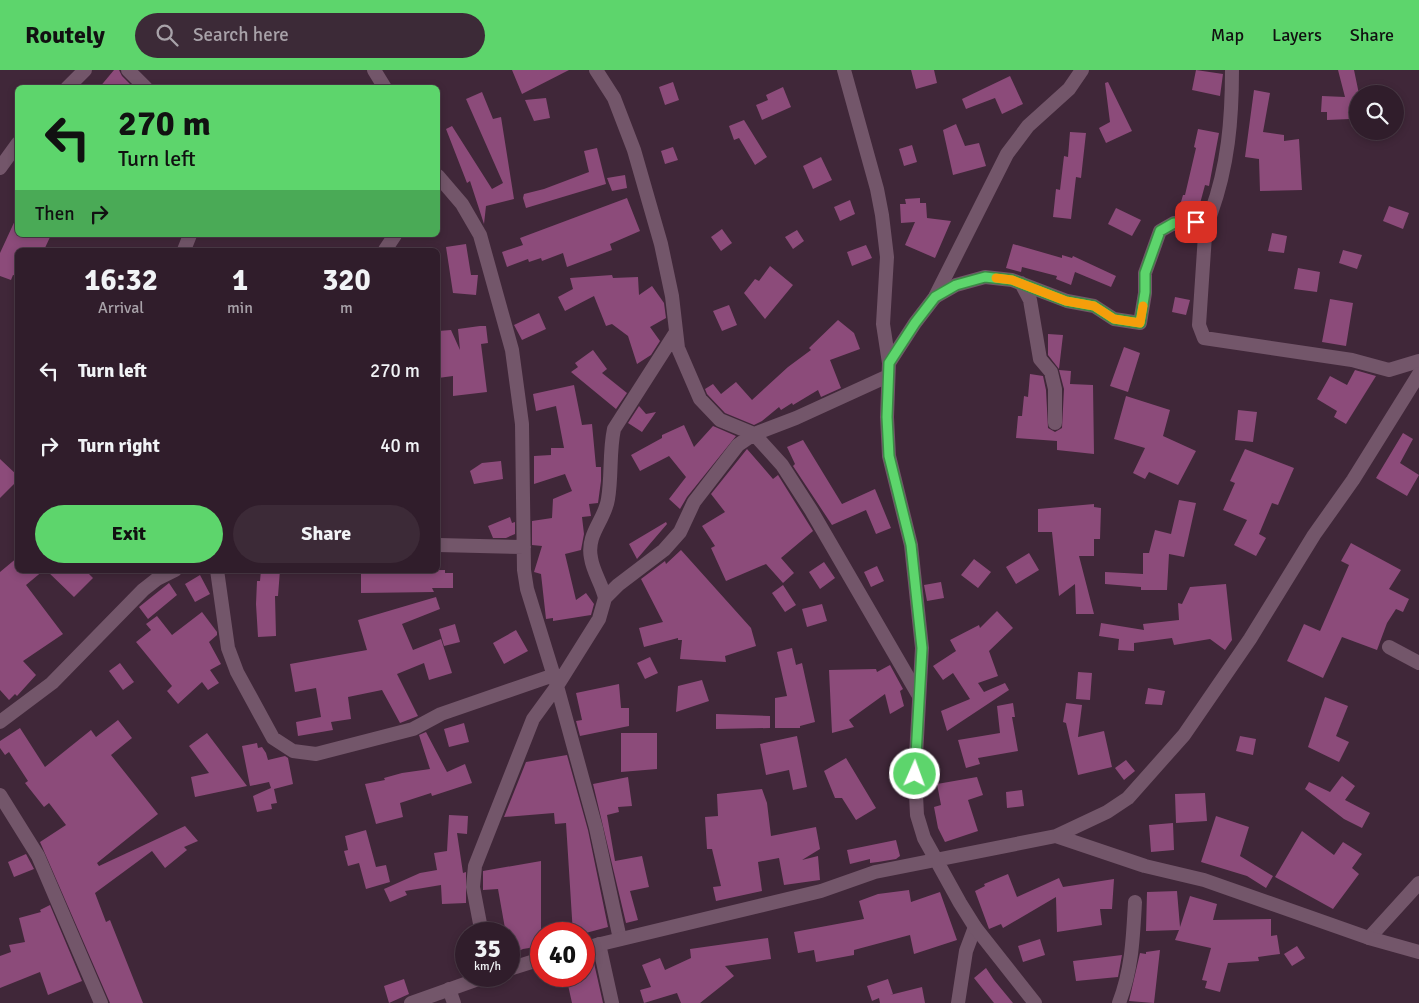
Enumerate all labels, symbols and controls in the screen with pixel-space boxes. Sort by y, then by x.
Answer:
search box [135,13,485,58]
text: Routely [25,20,105,50]
icon: search [153,21,181,49]
text: Search here [193,23,289,47]
text: Map [1211,24,1244,46]
text: Layers [1272,24,1322,46]
text: Share [1350,24,1394,46]
map controls [1349,85,1404,140]
button: search [1349,85,1404,140]
text: 270 m [118,102,211,145]
icon: left [35,105,100,170]
text: Turn left [118,145,196,172]
icon: right [85,200,113,228]
pin [1175,201,1217,243]
text: Then [35,202,75,226]
icon: arrive [1182,208,1210,236]
text: 16:32 [84,262,158,299]
text: 1 [232,262,248,299]
text: 320 [322,262,371,299]
text: Arrival [98,298,144,318]
text: min [227,298,253,318]
text: m [340,298,353,318]
icon: left [35,357,63,385]
text: Turn left [78,359,147,383]
text: 270 m [370,359,420,383]
icon: right [35,432,63,460]
text: Turn right [78,434,160,458]
text: 40 m [380,434,420,458]
button: Exit [35,505,223,563]
button: Share [233,505,420,563]
position arrow [888,747,940,799]
speed limit sign: 40 [530,922,595,987]
text: 35 [474,933,501,964]
text: km/h [474,959,501,974]

